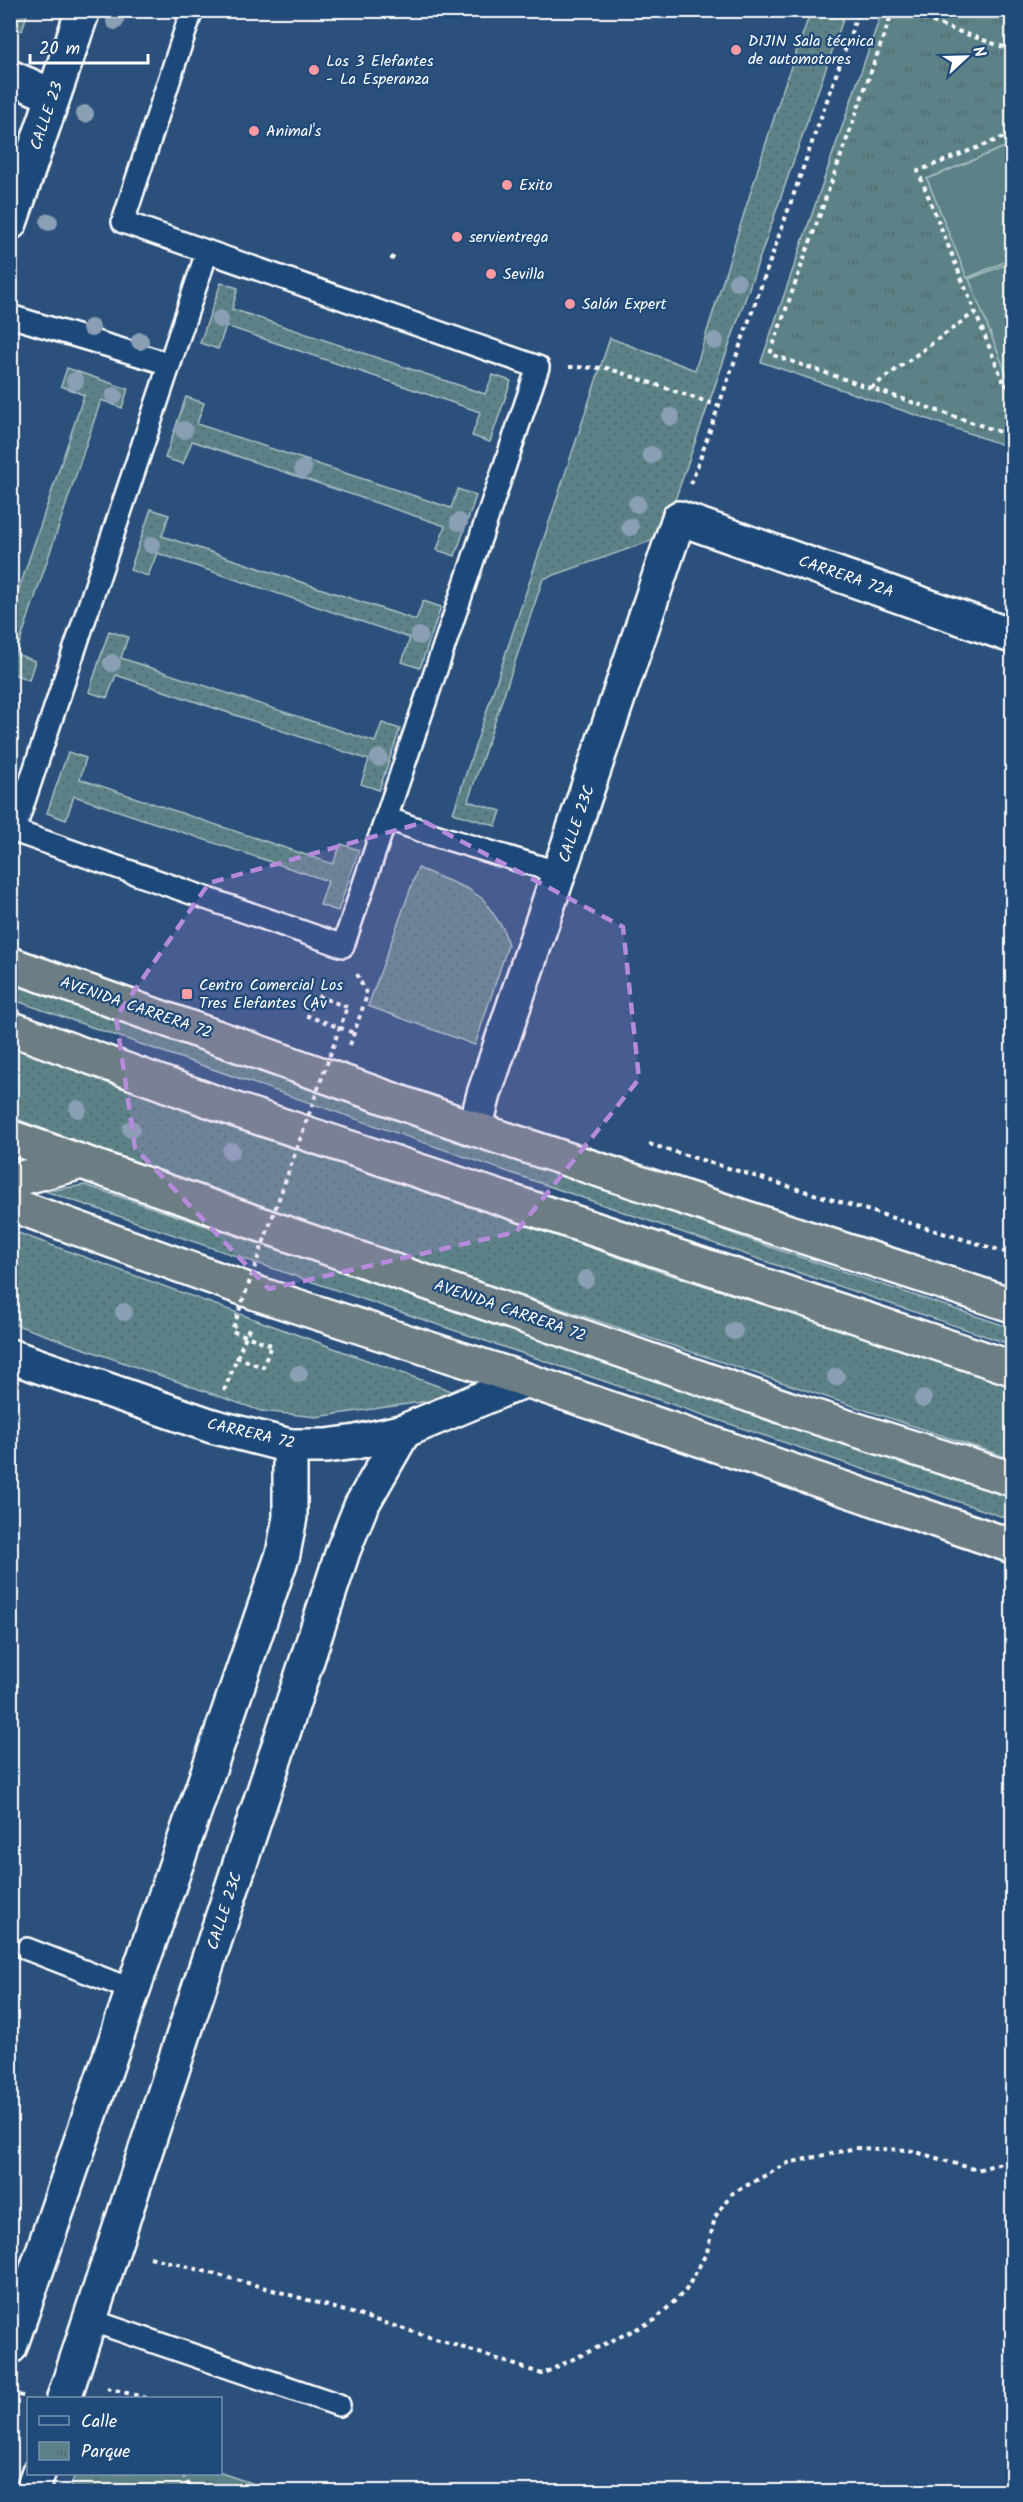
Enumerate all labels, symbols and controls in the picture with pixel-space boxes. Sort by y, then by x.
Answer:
scale bar [30,27,148,65]
north arrow [936,27,996,87]
place label: DIJIN Sala técnica de automotores [748,29,874,72]
text: 20 m [39,35,80,64]
marker: DIJIN Sala técnica de automotores [729,43,743,57]
text: N [965,43,992,61]
place label: Los 3 Elefantes - La Esperanza [326,49,434,92]
marker: Los 3 Elefantes - La Esperanza [307,63,321,77]
street label: CALLE 23 [24,78,70,154]
place label: Animal's [266,119,322,144]
marker: Animal's [247,124,261,138]
place label: Exito [519,173,552,198]
marker: Exito [500,178,514,192]
place label: servientrega [469,225,548,250]
marker: servientrega [450,230,464,244]
place label: Sevilla [503,262,545,287]
marker: Sevilla [484,267,498,281]
place label: Salón Expert [582,292,667,317]
marker: Salón Expert [563,297,577,311]
street label: CARRERA 72A [795,549,897,605]
street label: CALLE 23C [552,782,602,866]
street label: AVENIDA CARRERA 72 [57,970,215,1046]
place label: Centro Comercial Los Tres Elefantes (Av [199,973,343,1016]
marker: Centro Comercial Los Tres Elefantes (Av [180,987,194,1001]
street label: AVENIDA CARRERA 72 [431,1273,589,1349]
street label: CARRERA 72 [205,1412,297,1456]
street label: CALLE 23C [201,1869,249,1953]
legend [27,2397,222,2475]
text: Calle [81,2408,117,2437]
text: Parque [81,2438,130,2467]

